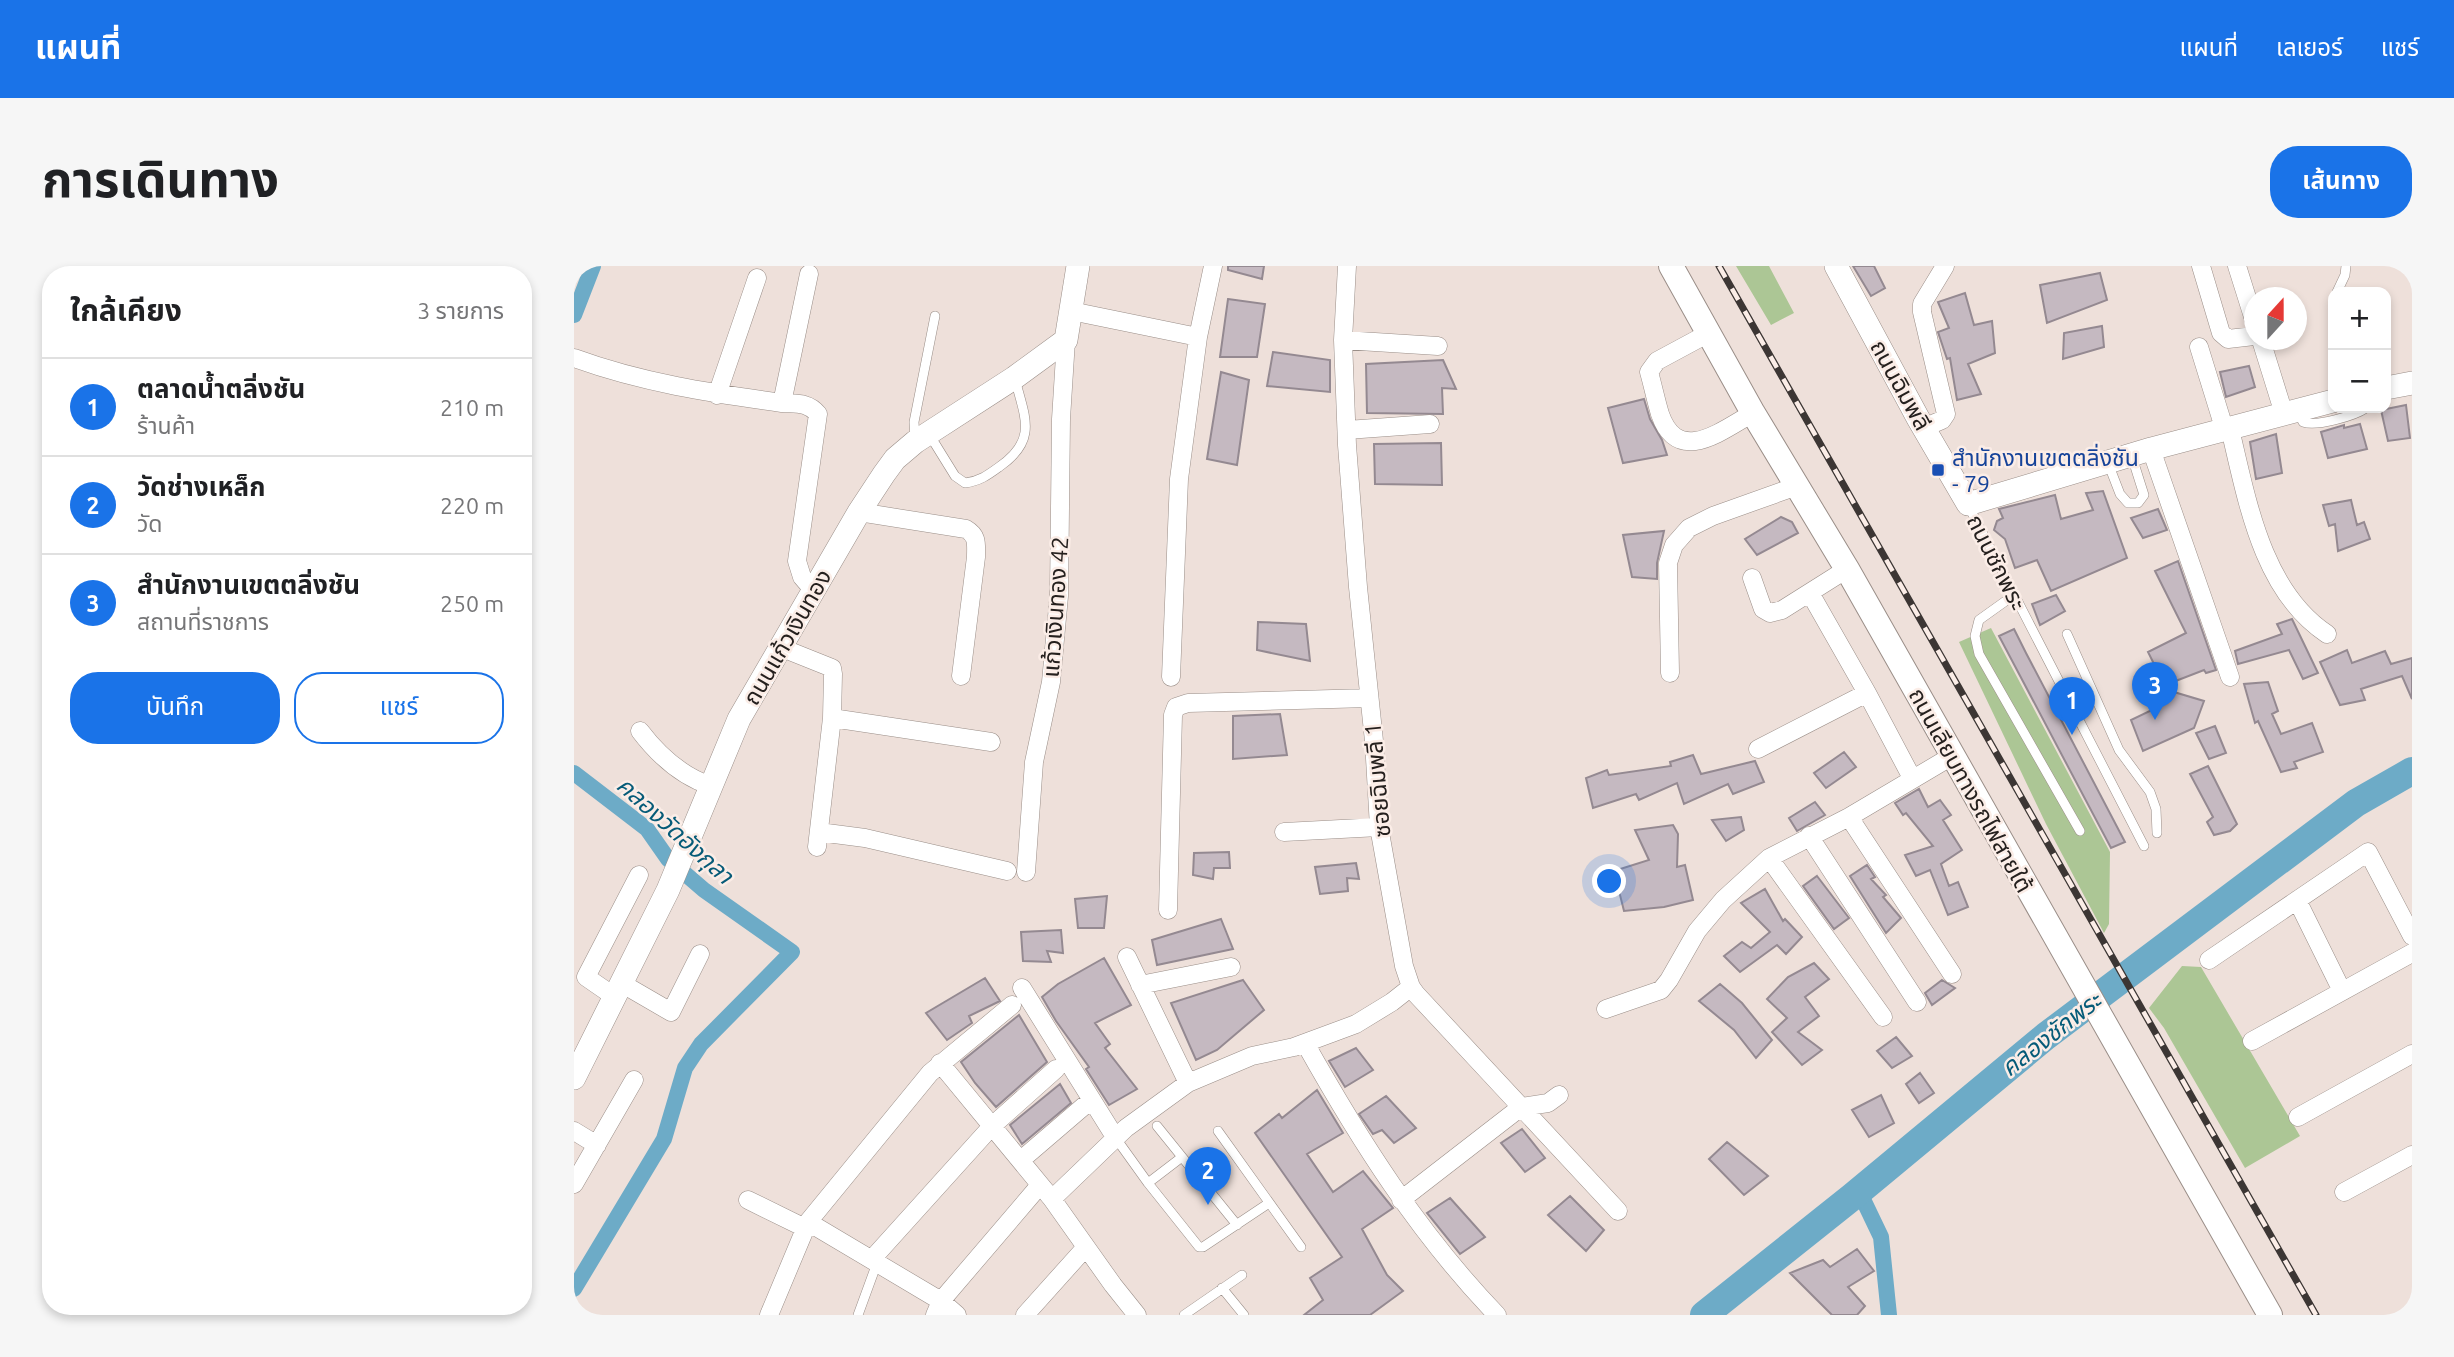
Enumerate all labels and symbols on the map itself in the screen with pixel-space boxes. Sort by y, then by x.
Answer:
north arrow [2244,287,2307,350]
street label: ถนนฉิมพลี [1866,336,1936,434]
place label: สำนักงานเขตตลิ่งชัน - 79 [1952,443,2139,496]
marker: สำนักงานเขตตลิ่งชัน - 79 [1930,462,1946,478]
street label: ถนนชักพระ [1962,510,2032,614]
street label: แก้วเงินทอง 42 [1038,536,1072,678]
street label: ถนนแก้วเงินทอง [738,565,836,709]
pin: 3 [2132,662,2178,720]
pin: 1 [2049,677,2095,735]
street label: ถนนเลียบทางรถไฟสายใต้ [1904,684,2038,896]
street label: ซอยฉิมพลี 1 [1360,722,1394,838]
water label: คลองวัดอังกุลา [610,771,739,891]
your location [1592,864,1626,898]
water label: คลองชักพระ [1996,986,2108,1081]
pin: 2 [1185,1147,1231,1205]

